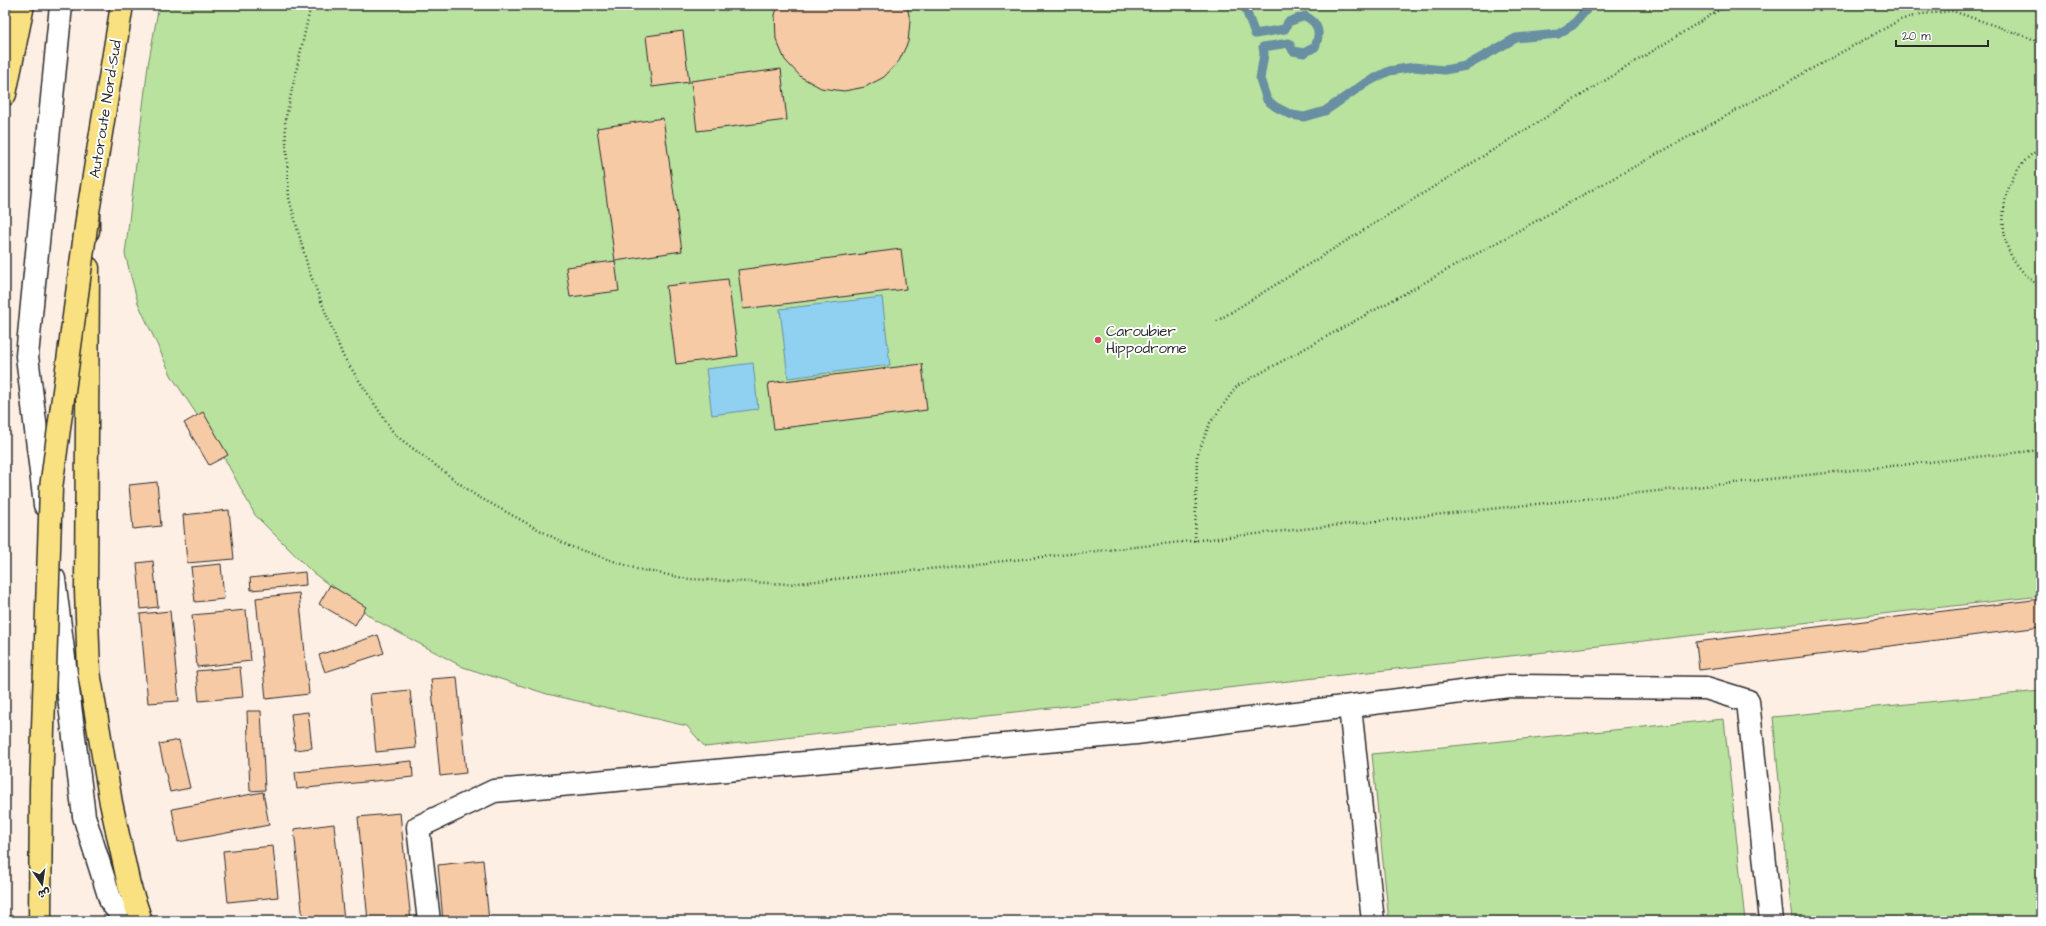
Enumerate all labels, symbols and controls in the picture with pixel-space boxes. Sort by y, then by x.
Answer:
scale bar [1896,22,1988,48]
text: 20 m [1902,28,1931,45]
street label: Autoroute Nord-Sud [84,38,127,180]
place label: Caroubier Hippodrome [1106,321,1187,359]
marker: Caroubier Hippodrome [1093,335,1103,345]
north arrow [22,864,62,904]
text: ش [37,885,52,902]

